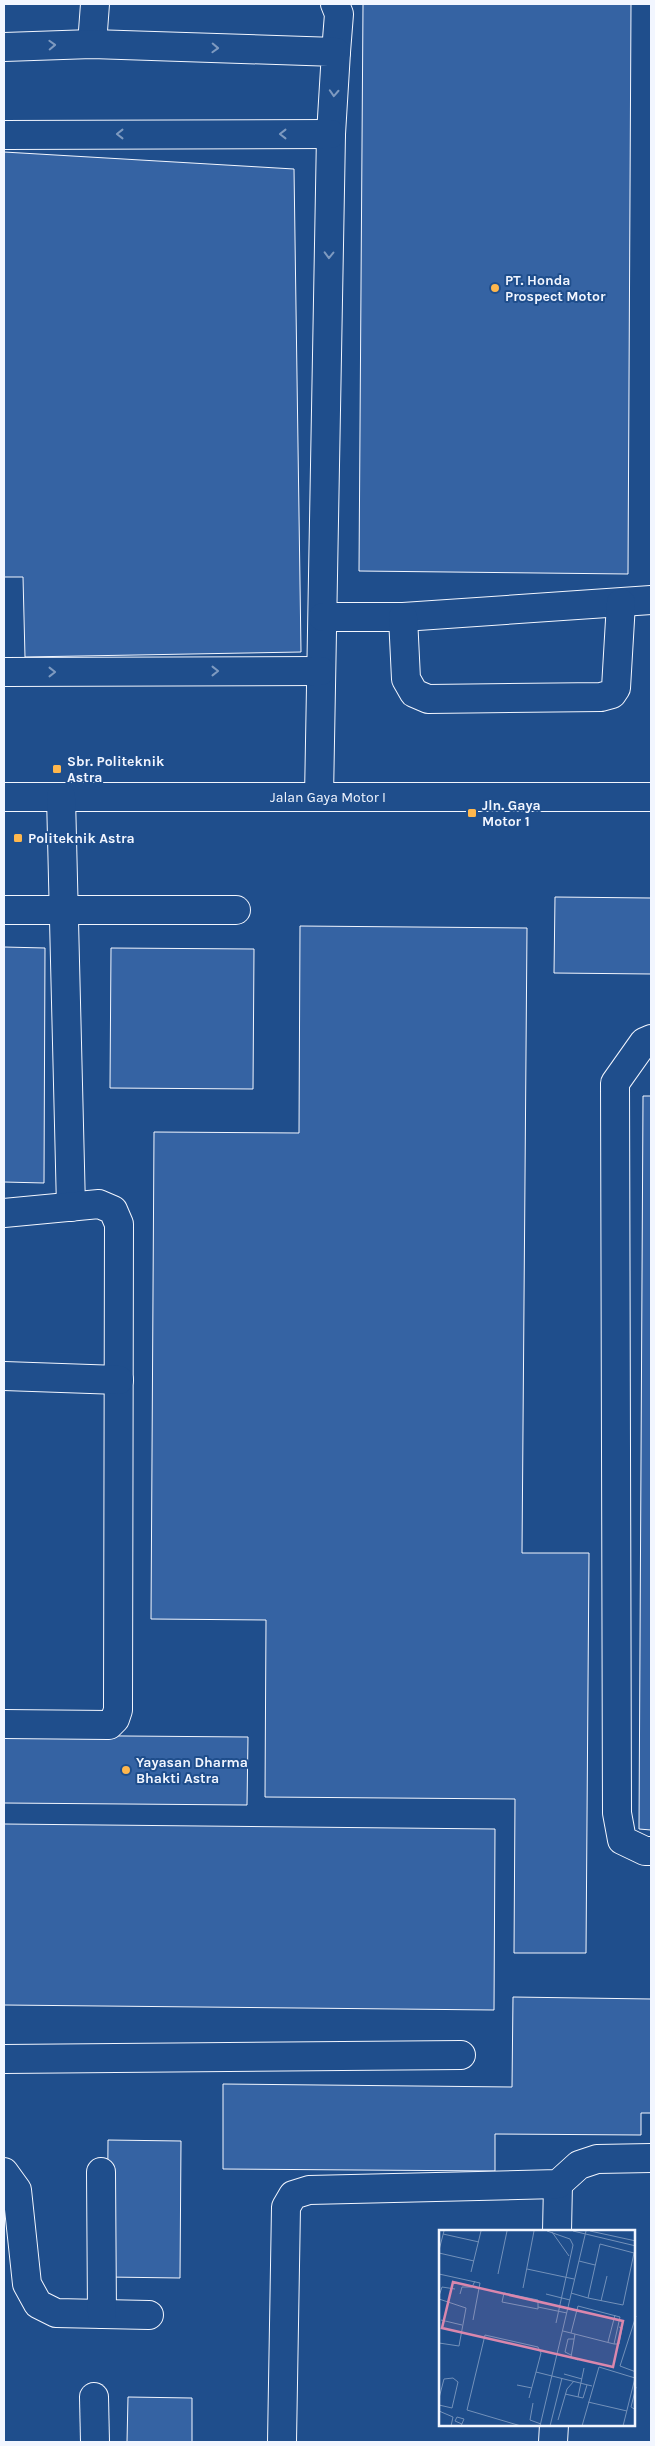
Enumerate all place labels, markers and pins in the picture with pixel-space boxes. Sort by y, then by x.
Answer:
place label: PT. Honda Prospect Motor [505,272,606,305]
marker: PT. Honda Prospect Motor [489,282,501,294]
place label: Sbr. Politeknik Astra [67,753,165,786]
marker: Sbr. Politeknik Astra [51,763,63,775]
place label: Jln. Gaya Motor 1 [482,797,541,830]
marker: Jln. Gaya Motor 1 [466,807,478,819]
place label: Politeknik Astra [28,830,135,847]
marker: Politeknik Astra [12,832,24,844]
place label: Yayasan Dharma Bhakti Astra [136,1754,248,1787]
marker: Yayasan Dharma Bhakti Astra [120,1764,132,1776]

